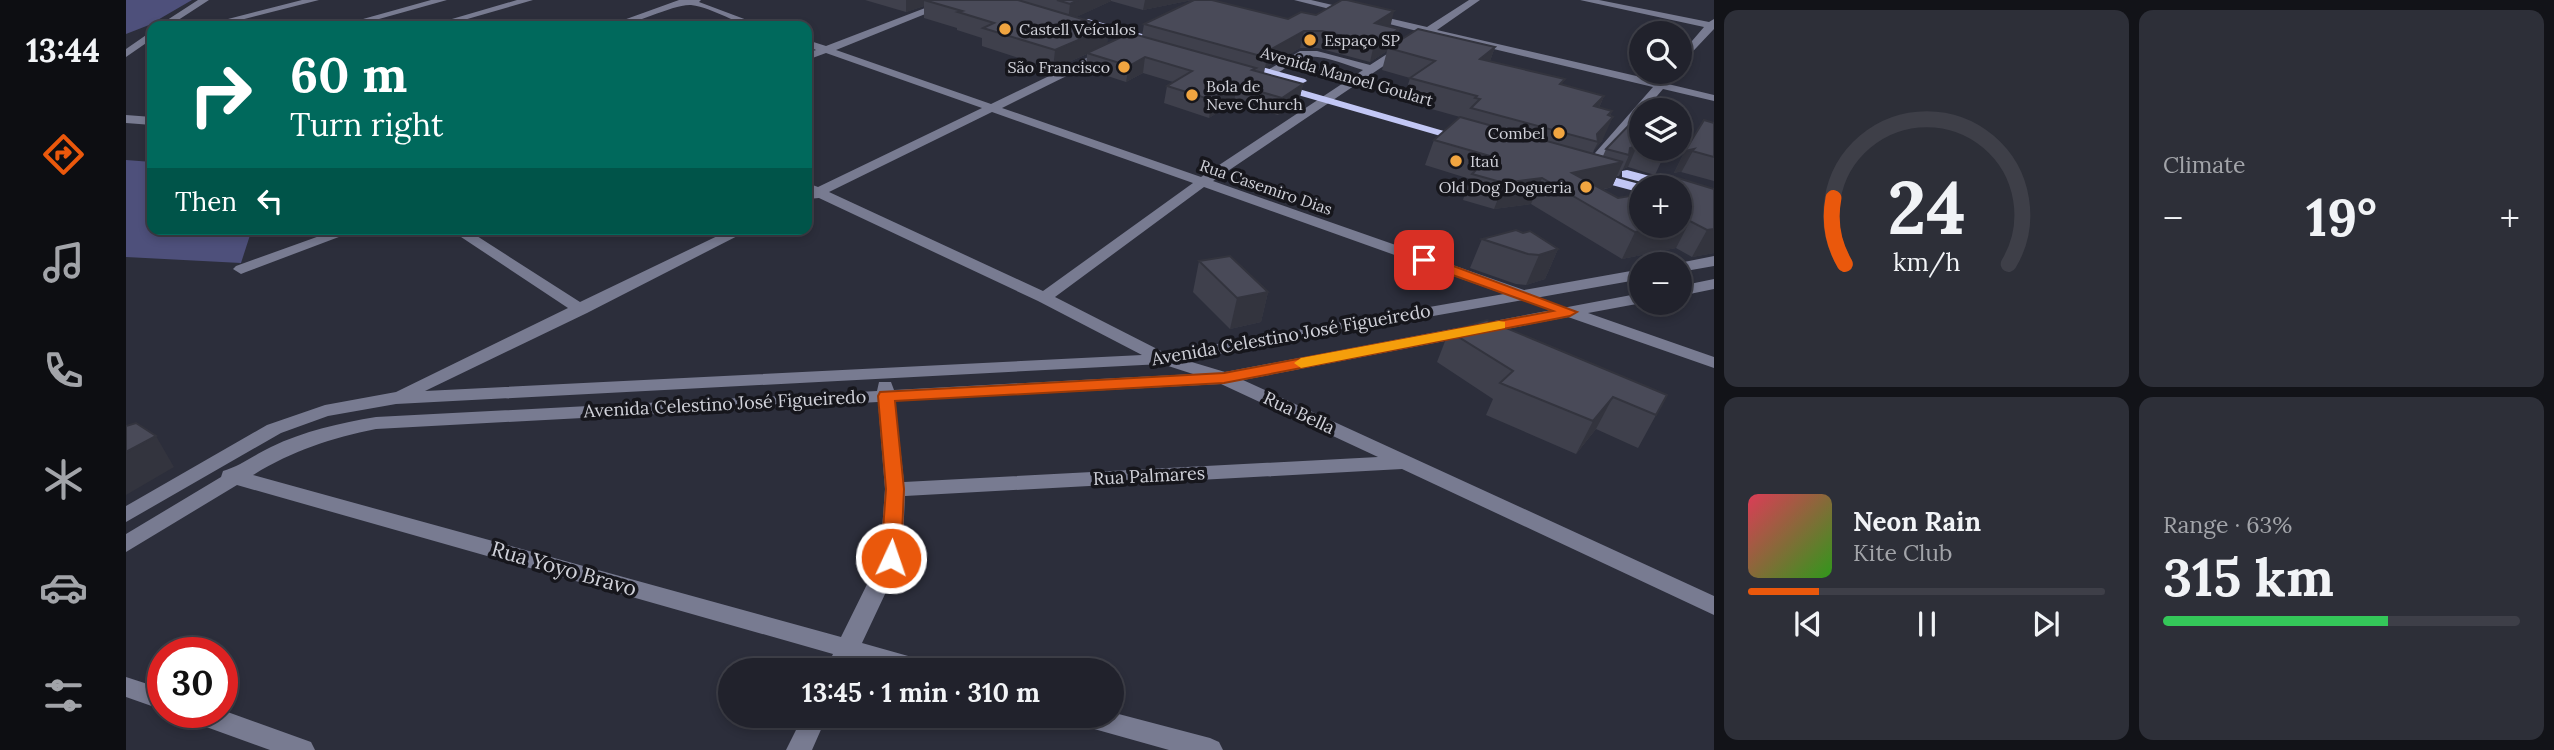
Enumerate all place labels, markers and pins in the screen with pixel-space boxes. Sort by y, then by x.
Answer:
place label: Castell Veículos [1019,19,1136,39]
marker: Castell Veículos [997,21,1013,37]
place label: Espaço SP [1324,30,1400,50]
marker: Espaço SP [1302,32,1318,48]
place label: São Francisco [1008,57,1110,77]
marker: São Francisco [1116,59,1132,75]
place label: Bola de Neve Church [1206,76,1303,114]
marker: Bola de Neve Church [1184,87,1200,103]
place label: Combel [1488,123,1545,143]
marker: Combel [1551,125,1567,141]
place label: Itaú [1470,151,1499,171]
marker: Itaú [1448,153,1464,169]
place label: Old Dog Dogueria [1439,177,1572,197]
marker: Old Dog Dogueria [1578,179,1594,195]
pin [1394,230,1454,290]

